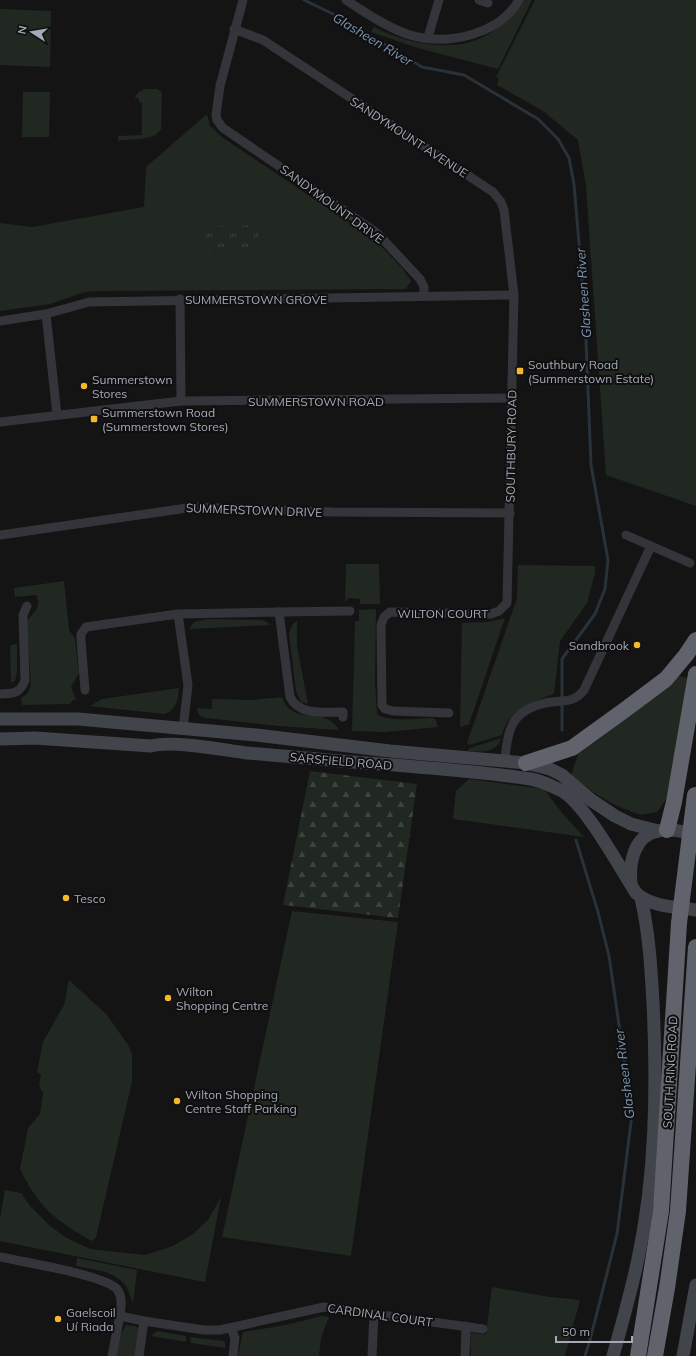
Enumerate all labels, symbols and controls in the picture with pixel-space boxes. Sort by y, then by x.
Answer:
water label: Glasheen River [330,9,417,70]
north arrow [12,12,52,52]
text: N [15,24,30,35]
street label: SANDYMOUNT AVENUE [347,93,471,181]
street label: SANDYMOUNT DRIVE [277,161,387,247]
water label: Glasheen River [572,246,594,339]
street label: SUMMERSTOWN GROVE [185,292,327,307]
place label: Southbury Road (Summerstown Estate) [528,357,654,386]
marker: Southbury Road (Summerstown Estate) [515,366,525,376]
place label: Summerstown Stores [92,372,173,401]
marker: Summerstown Stores [79,381,89,391]
street label: SOUTHBURY ROAD [503,390,519,502]
street label: SUMMERSTOWN ROAD [248,394,384,409]
place label: Summerstown Road (Summerstown Stores) [102,405,229,434]
marker: Summerstown Road (Summerstown Stores) [89,414,99,424]
street label: SUMMERSTOWN DRIVE [186,500,322,520]
street label: WILTON COURT [398,606,489,621]
place label: Sandbrook [569,638,630,653]
marker: Sandbrook [632,640,642,650]
street label: SARSFIELD ROAD [289,749,393,773]
place label: Tesco [74,891,106,906]
marker: Tesco [61,893,71,903]
place label: Wilton Shopping Centre [176,984,268,1013]
marker: Wilton Shopping Centre [163,993,173,1003]
street label: SOUTH RING ROAD [660,1015,680,1129]
water label: Glasheen River [610,1027,637,1120]
place label: Wilton Shopping Centre Staff Parking [185,1087,297,1116]
marker: Wilton Shopping Centre Staff Parking [172,1096,182,1106]
street label: CARDINAL COURT [327,1300,434,1330]
place label: Gaelscoil Uí Riada [66,1305,116,1334]
marker: Gaelscoil Uí Riada [53,1314,63,1324]
scale bar [556,1318,632,1344]
text: 50 m [562,1324,590,1339]

